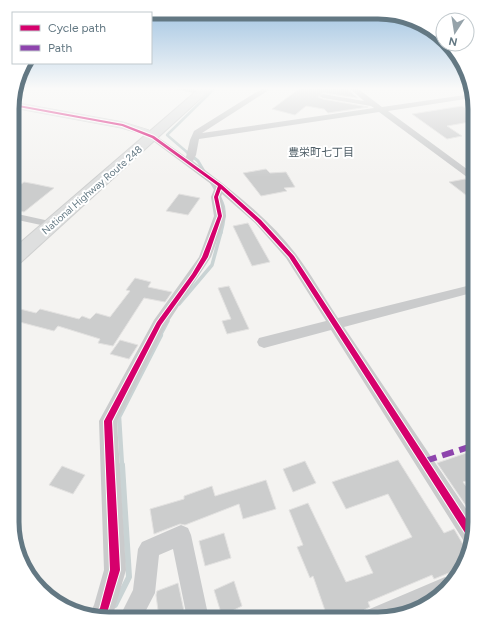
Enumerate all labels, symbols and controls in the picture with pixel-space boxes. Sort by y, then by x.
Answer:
legend [12,12,152,64]
north arrow [435,12,475,52]
text: Cycle path [48,21,106,35]
text: N [448,34,459,49]
text: Path [48,41,72,55]
street label: National Highway Route 248 [39,143,145,237]
district label: 豊栄町七丁目 [288,146,354,159]

